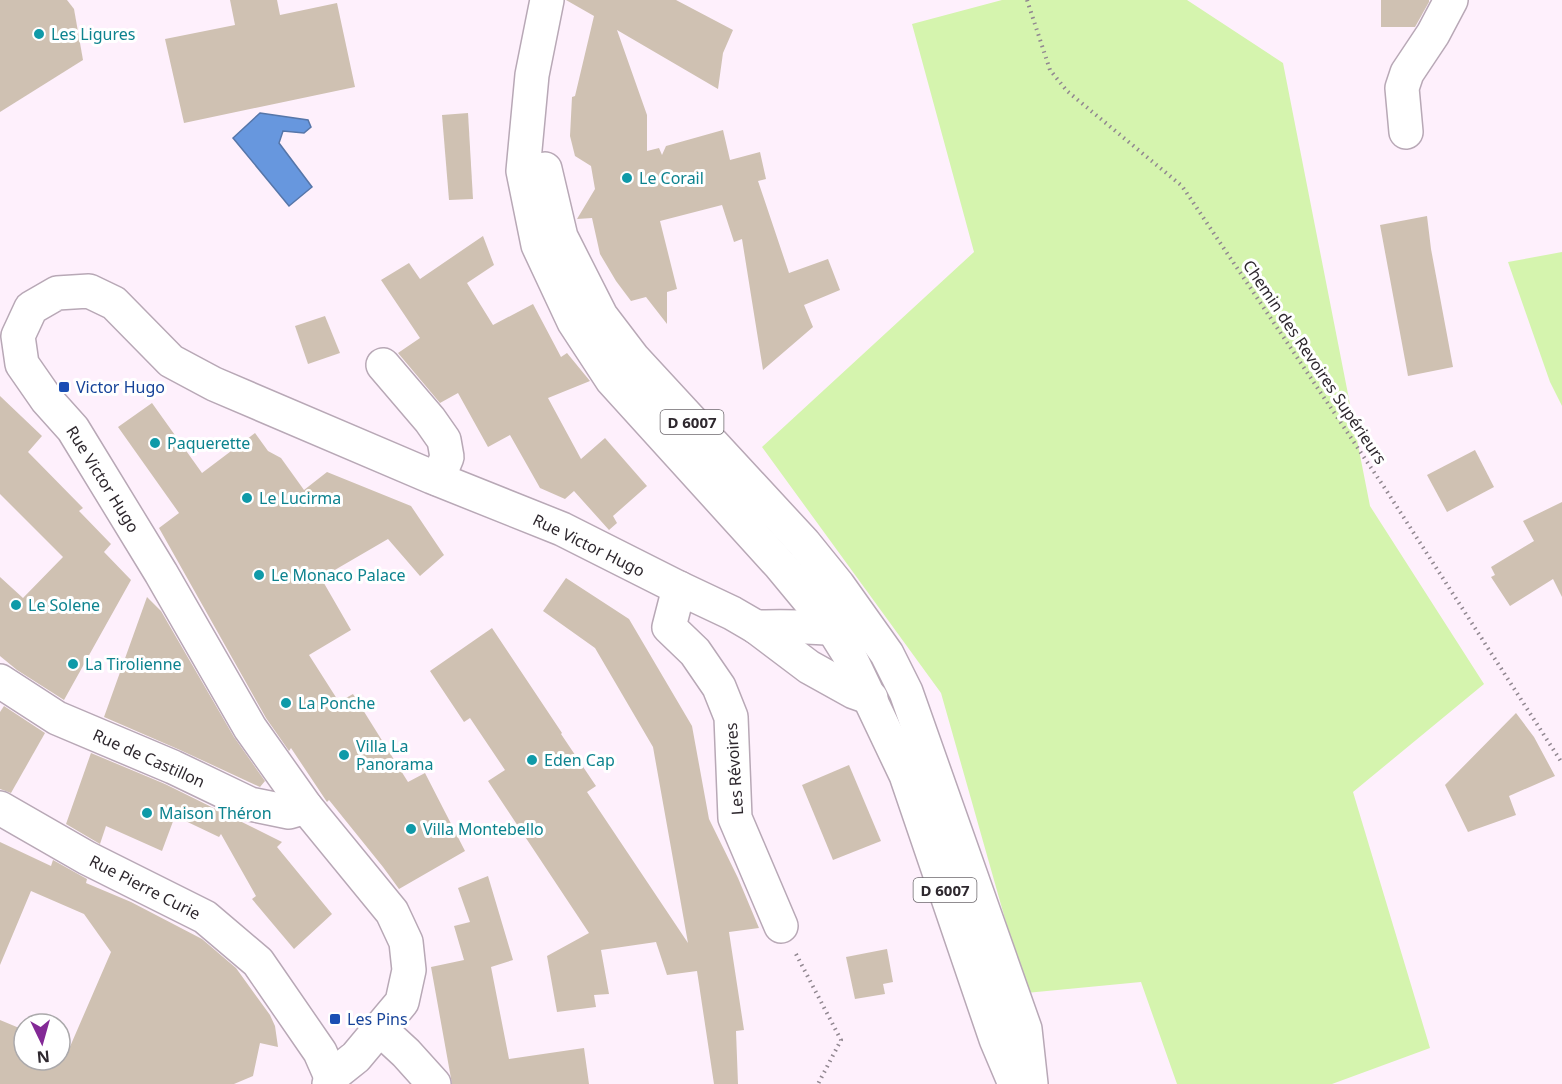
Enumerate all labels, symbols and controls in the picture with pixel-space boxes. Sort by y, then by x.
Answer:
place label: Les Ligures [51,23,135,45]
marker: Les Ligures [32,27,46,41]
place label: Le Corail [639,167,704,189]
marker: Le Corail [620,171,634,185]
street label: Chemin des Revoires Supérieurs [1238,256,1392,468]
place label: Victor Hugo [76,376,165,398]
marker: Victor Hugo [57,380,71,394]
road number: D 6007 [660,410,724,434]
street label: Rue Victor Hugo [61,421,145,537]
place label: Paquerette [167,432,250,454]
marker: Paquerette [148,436,162,450]
place label: Le Lucirma [259,487,341,509]
marker: Le Lucirma [240,491,254,505]
street label: Rue Victor Hugo [529,508,649,582]
place label: Le Monaco Palace [271,564,406,586]
marker: Le Monaco Palace [252,568,266,582]
place label: Le Solene [28,594,100,616]
marker: Le Solene [9,598,23,612]
place label: La Tirolienne [85,653,182,675]
marker: La Tirolienne [66,657,80,671]
place label: La Ponche [298,692,375,714]
marker: La Ponche [279,696,293,710]
street label: Les Révoires [720,722,748,816]
street label: Rue de Castillon [89,723,209,793]
place label: Villa La Panorama [356,735,433,775]
marker: Villa La Panorama [337,748,351,762]
place label: Eden Cap [544,749,615,771]
marker: Eden Cap [525,753,539,767]
place label: Maison Théron [159,802,272,824]
marker: Maison Théron [140,806,154,820]
place label: Villa Montebello [423,818,544,840]
marker: Villa Montebello [404,822,418,836]
street label: Rue Pierre Curie [86,850,204,924]
road number: D 6007 [914,878,976,902]
place label: Les Pins [347,1008,408,1030]
north arrow [12,1012,72,1072]
marker: Les Pins [328,1012,342,1026]
text: N [36,1045,51,1068]

